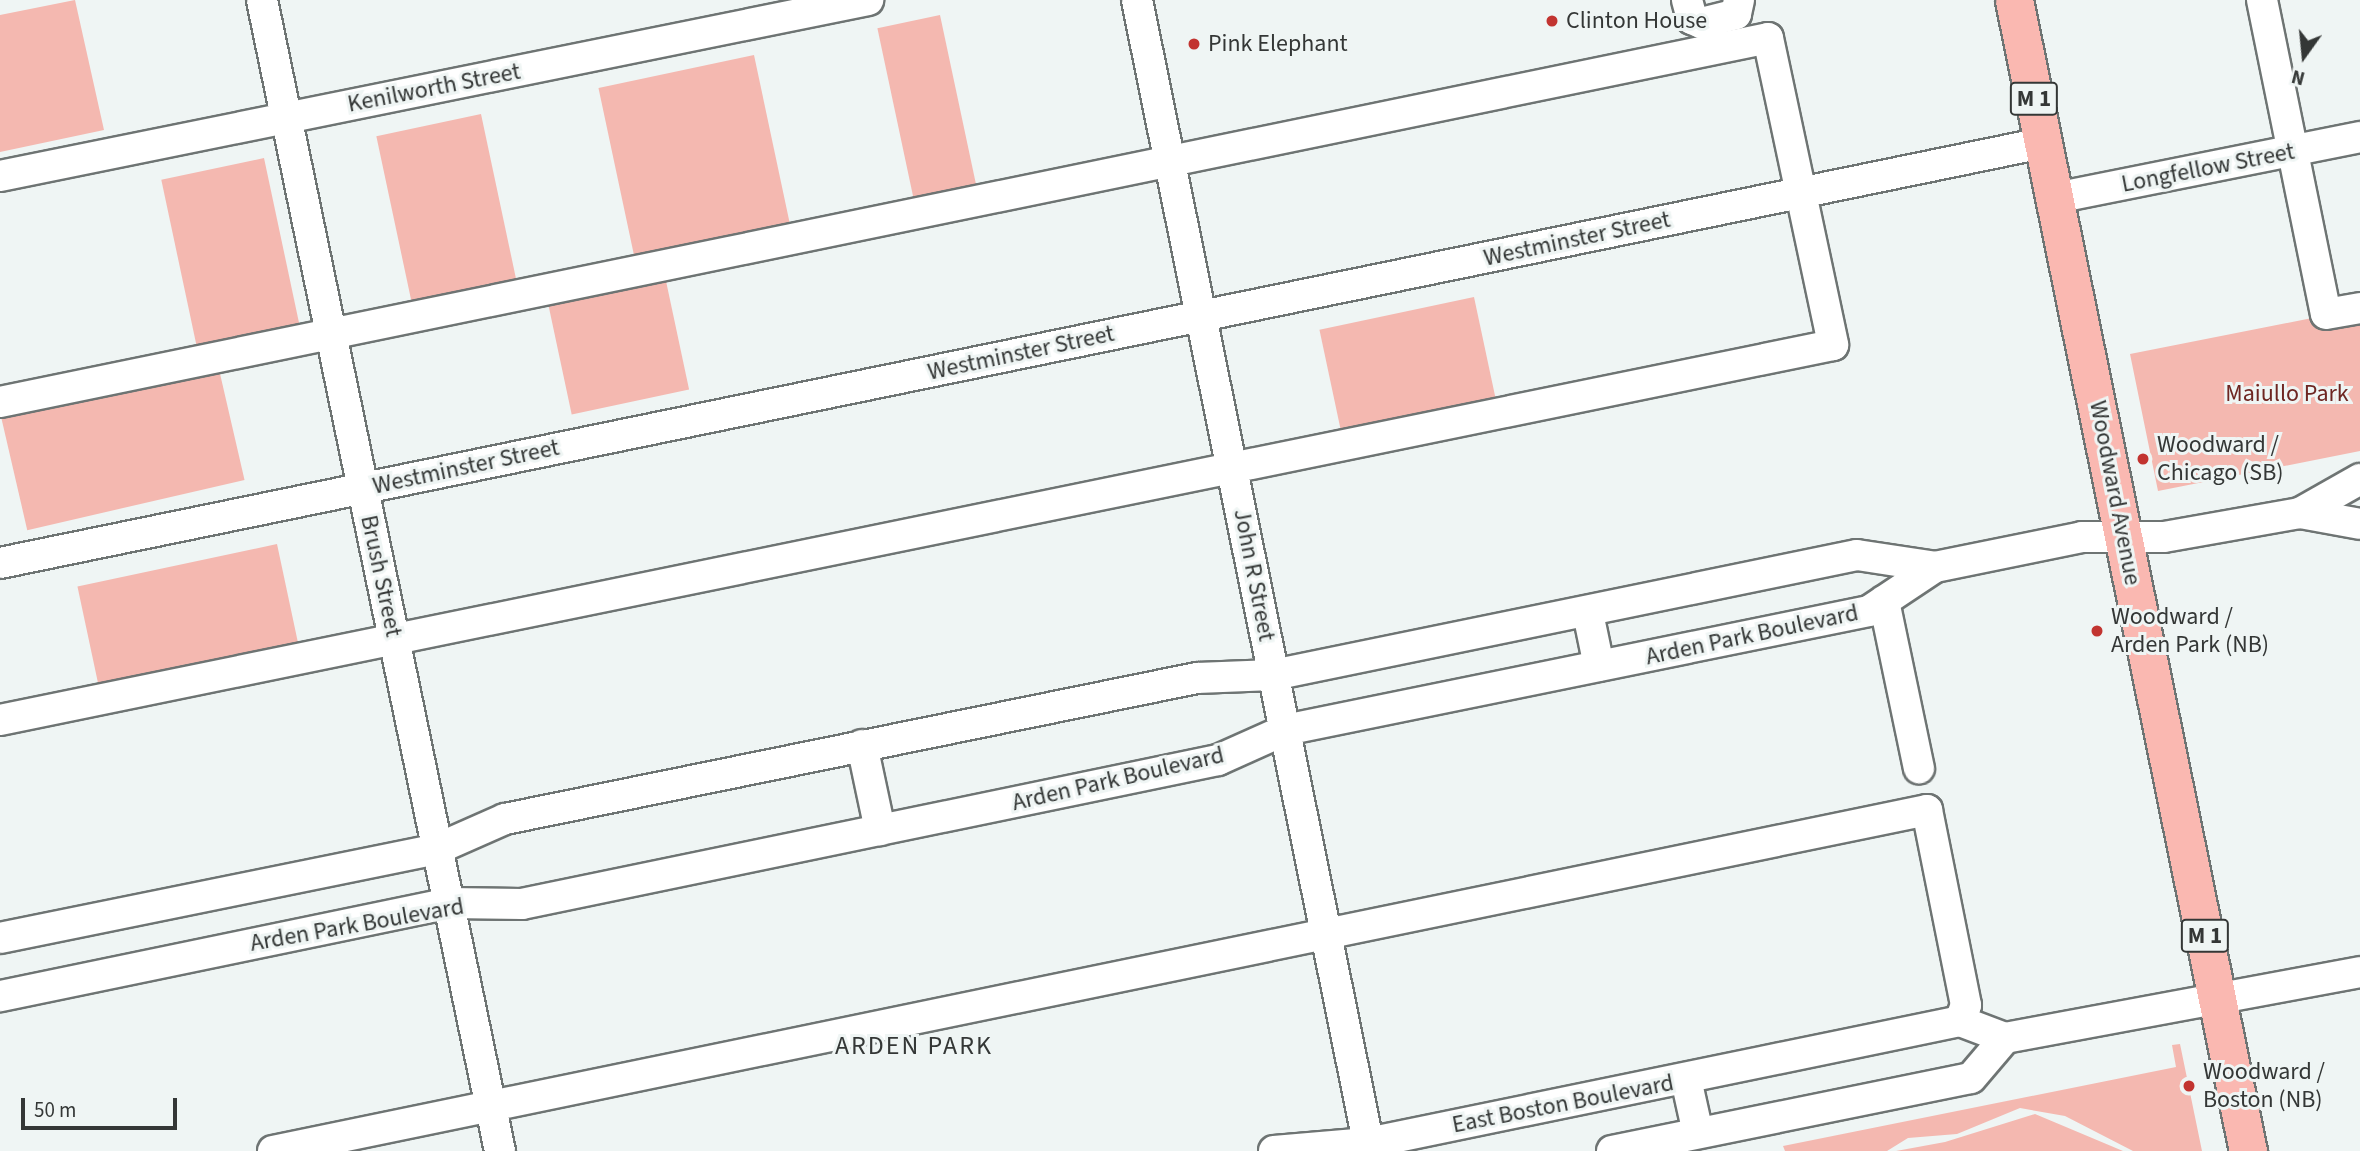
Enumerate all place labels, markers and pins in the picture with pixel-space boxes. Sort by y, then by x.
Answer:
place label: Clinton House [1566,7,1707,35]
marker: Clinton House [1544,13,1560,29]
place label: Pink Elephant [1208,30,1348,58]
marker: Pink Elephant [1186,36,1202,52]
place label: Woodward / Chicago (SB) [2157,431,2284,487]
marker: Woodward / Chicago (SB) [2135,451,2151,467]
place label: Woodward / Arden Park (NB) [2111,603,2269,659]
marker: Woodward / Arden Park (NB) [2089,623,2105,639]
place label: Woodward / Boston (NB) [2203,1058,2325,1114]
marker: Woodward / Boston (NB) [2181,1078,2197,1094]

